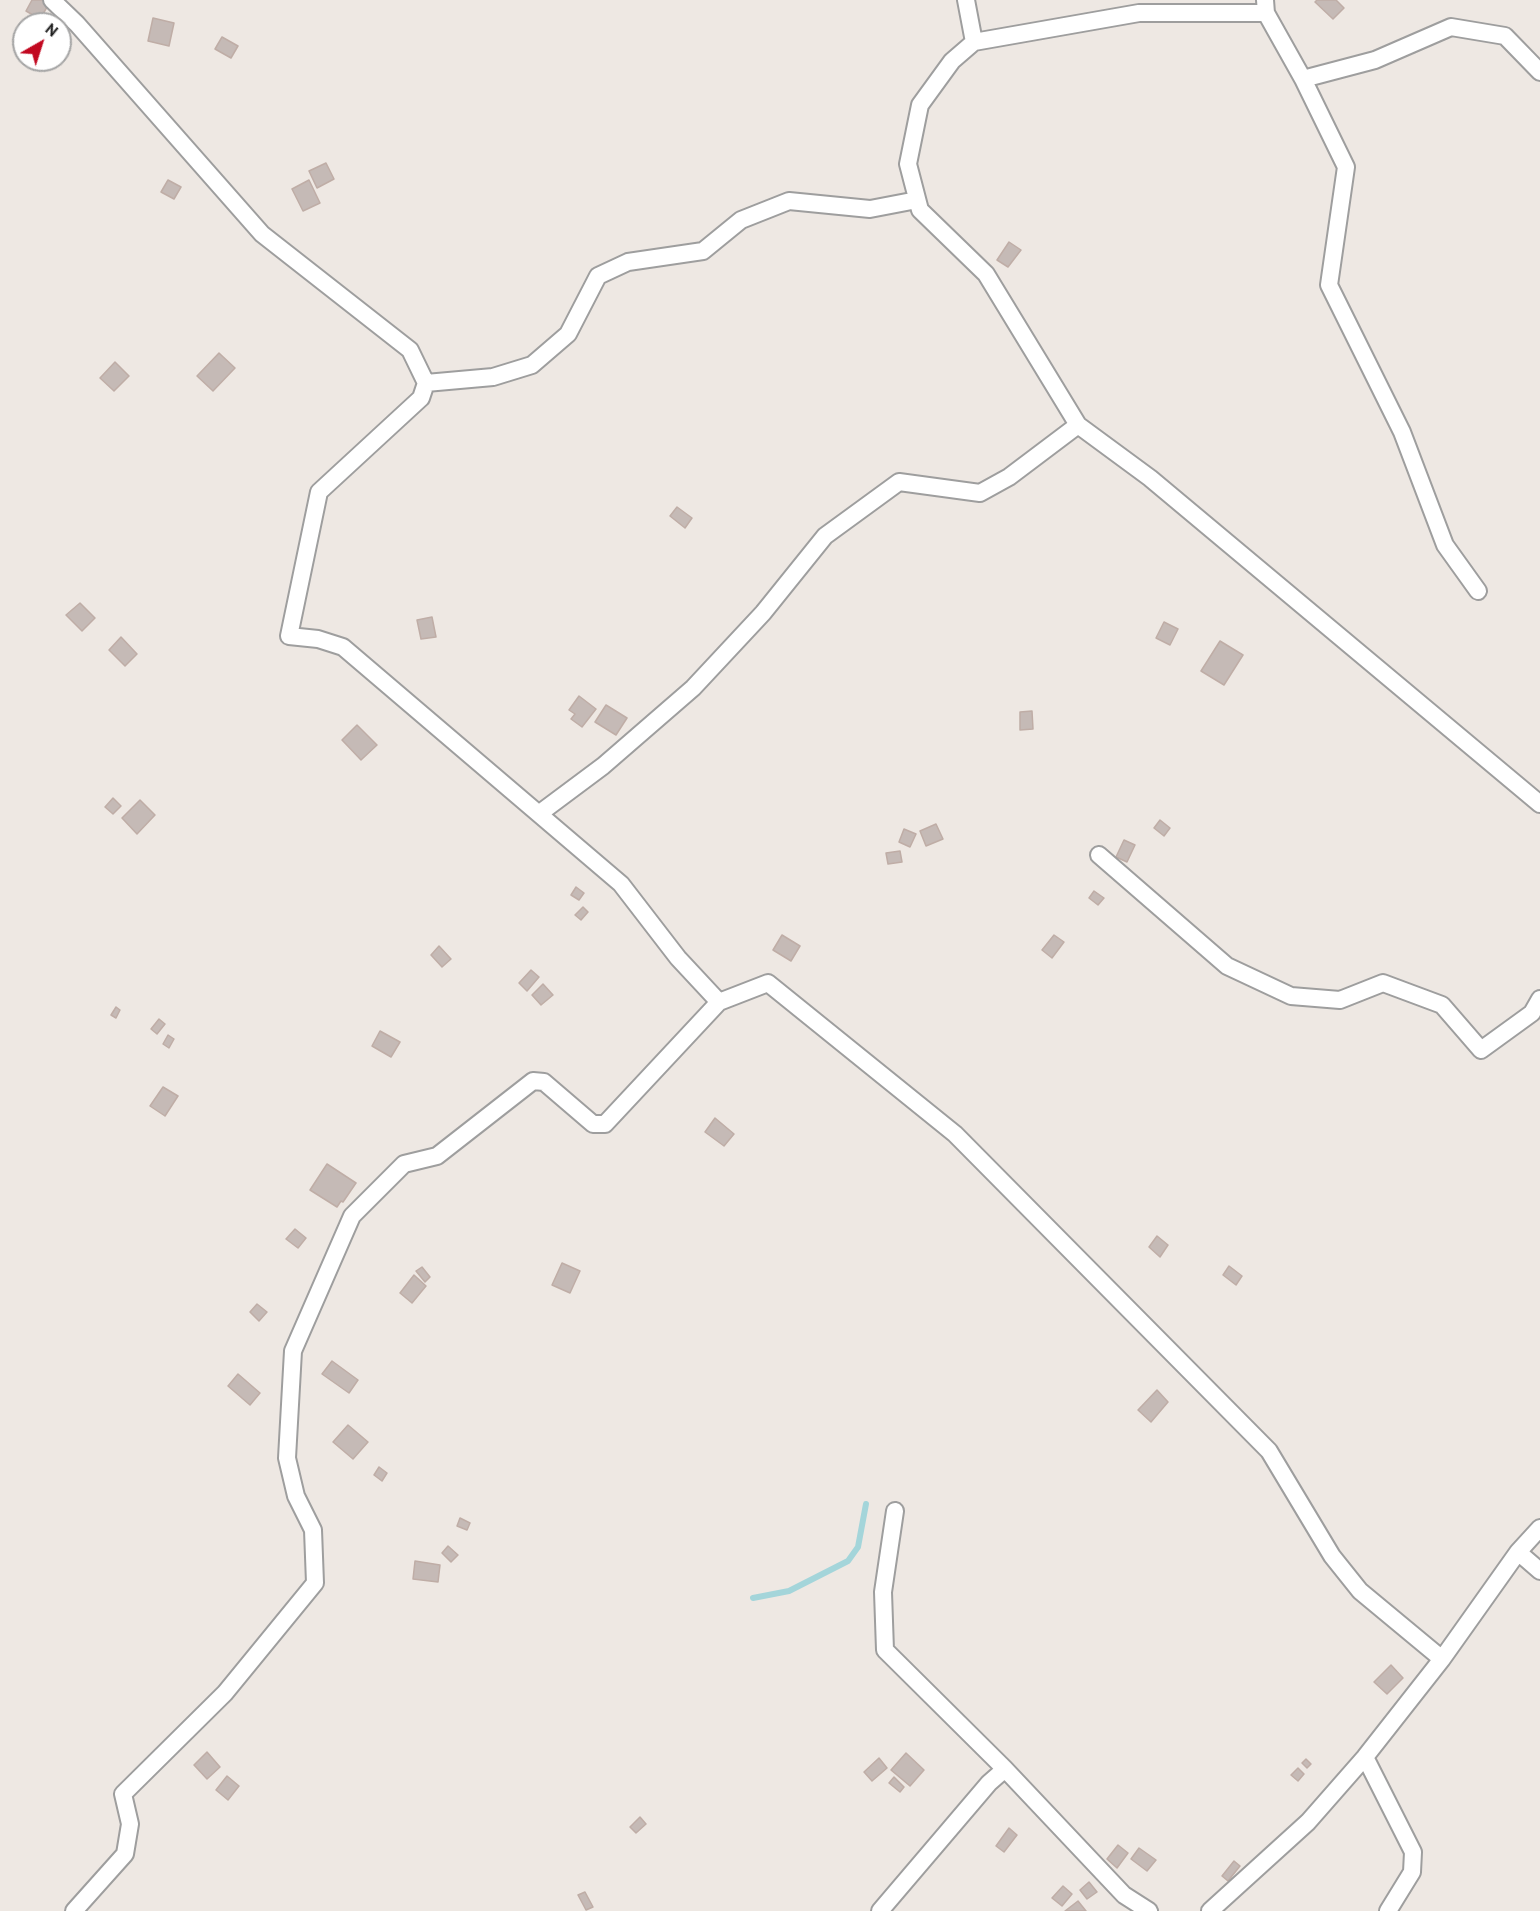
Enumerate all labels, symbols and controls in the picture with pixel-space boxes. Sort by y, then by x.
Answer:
north arrow [12,12,72,72]
text: N [42,18,62,41]

